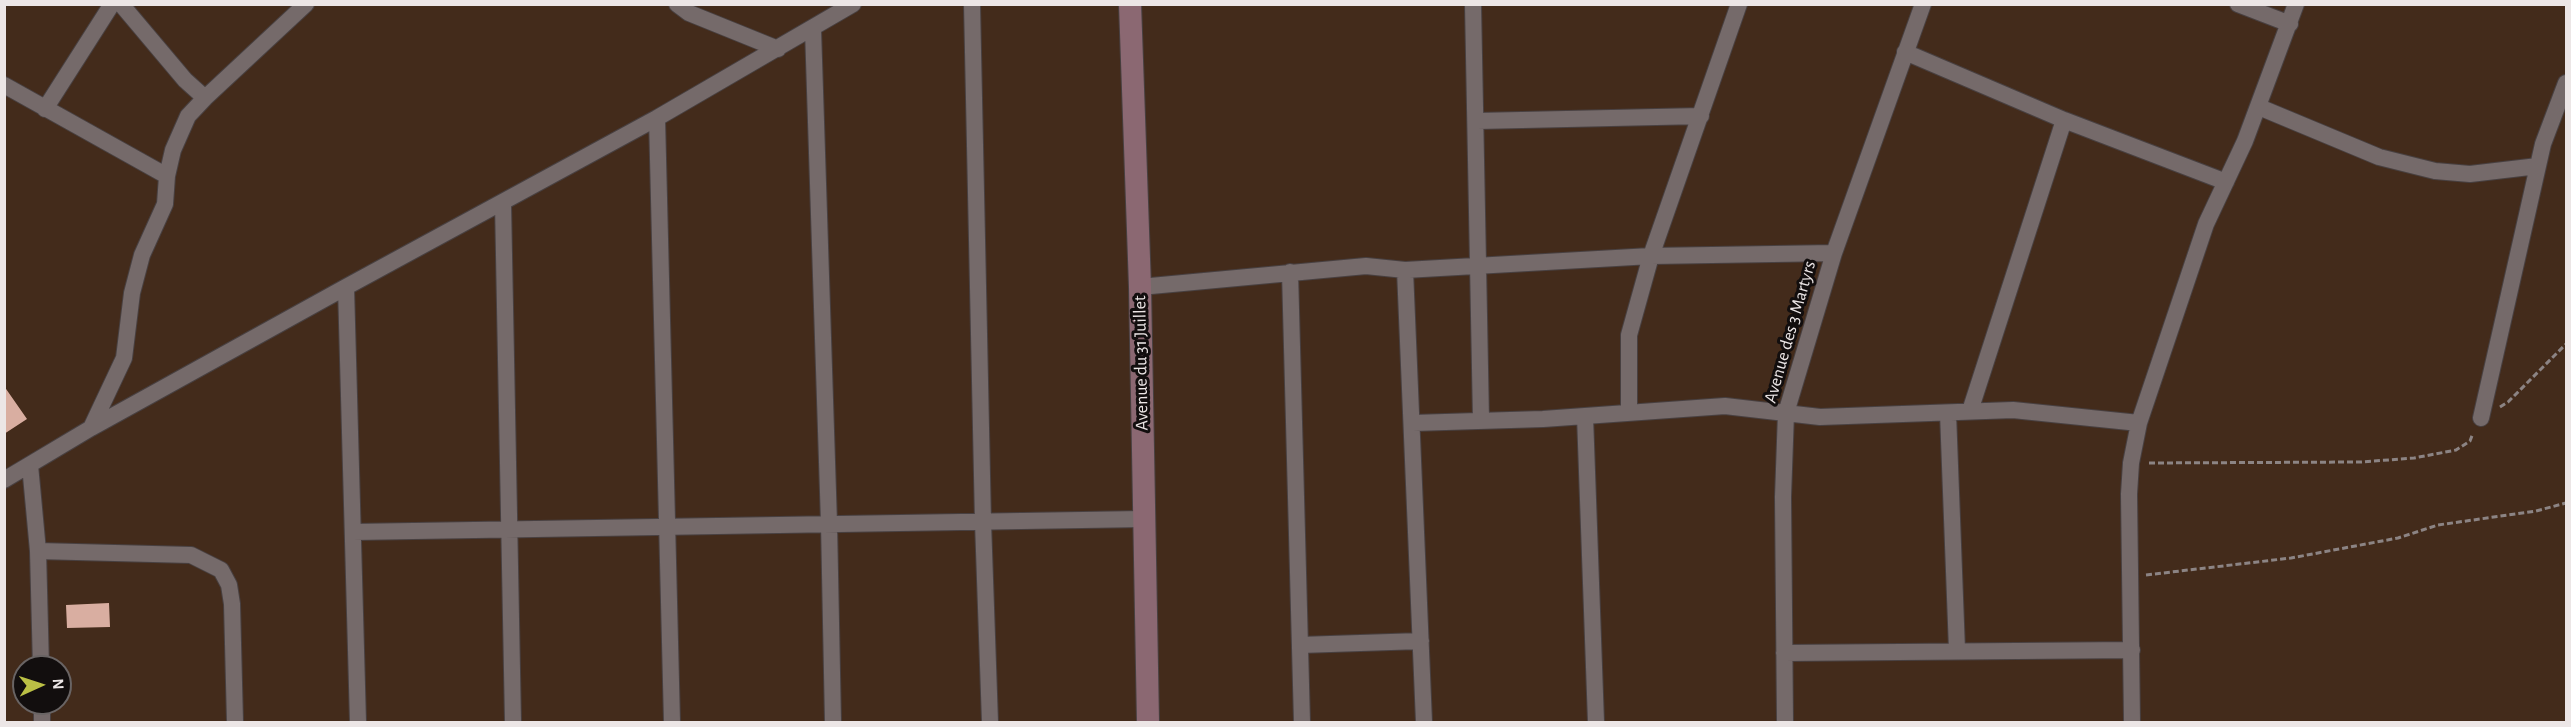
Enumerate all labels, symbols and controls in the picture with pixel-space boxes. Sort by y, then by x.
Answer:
street label: Avenue des 3 Martyrs [1759,258,1821,406]
street label: Avenue du 31 Juillet [1129,295,1153,431]
north arrow [12,655,72,715]
text: N [50,678,66,690]

